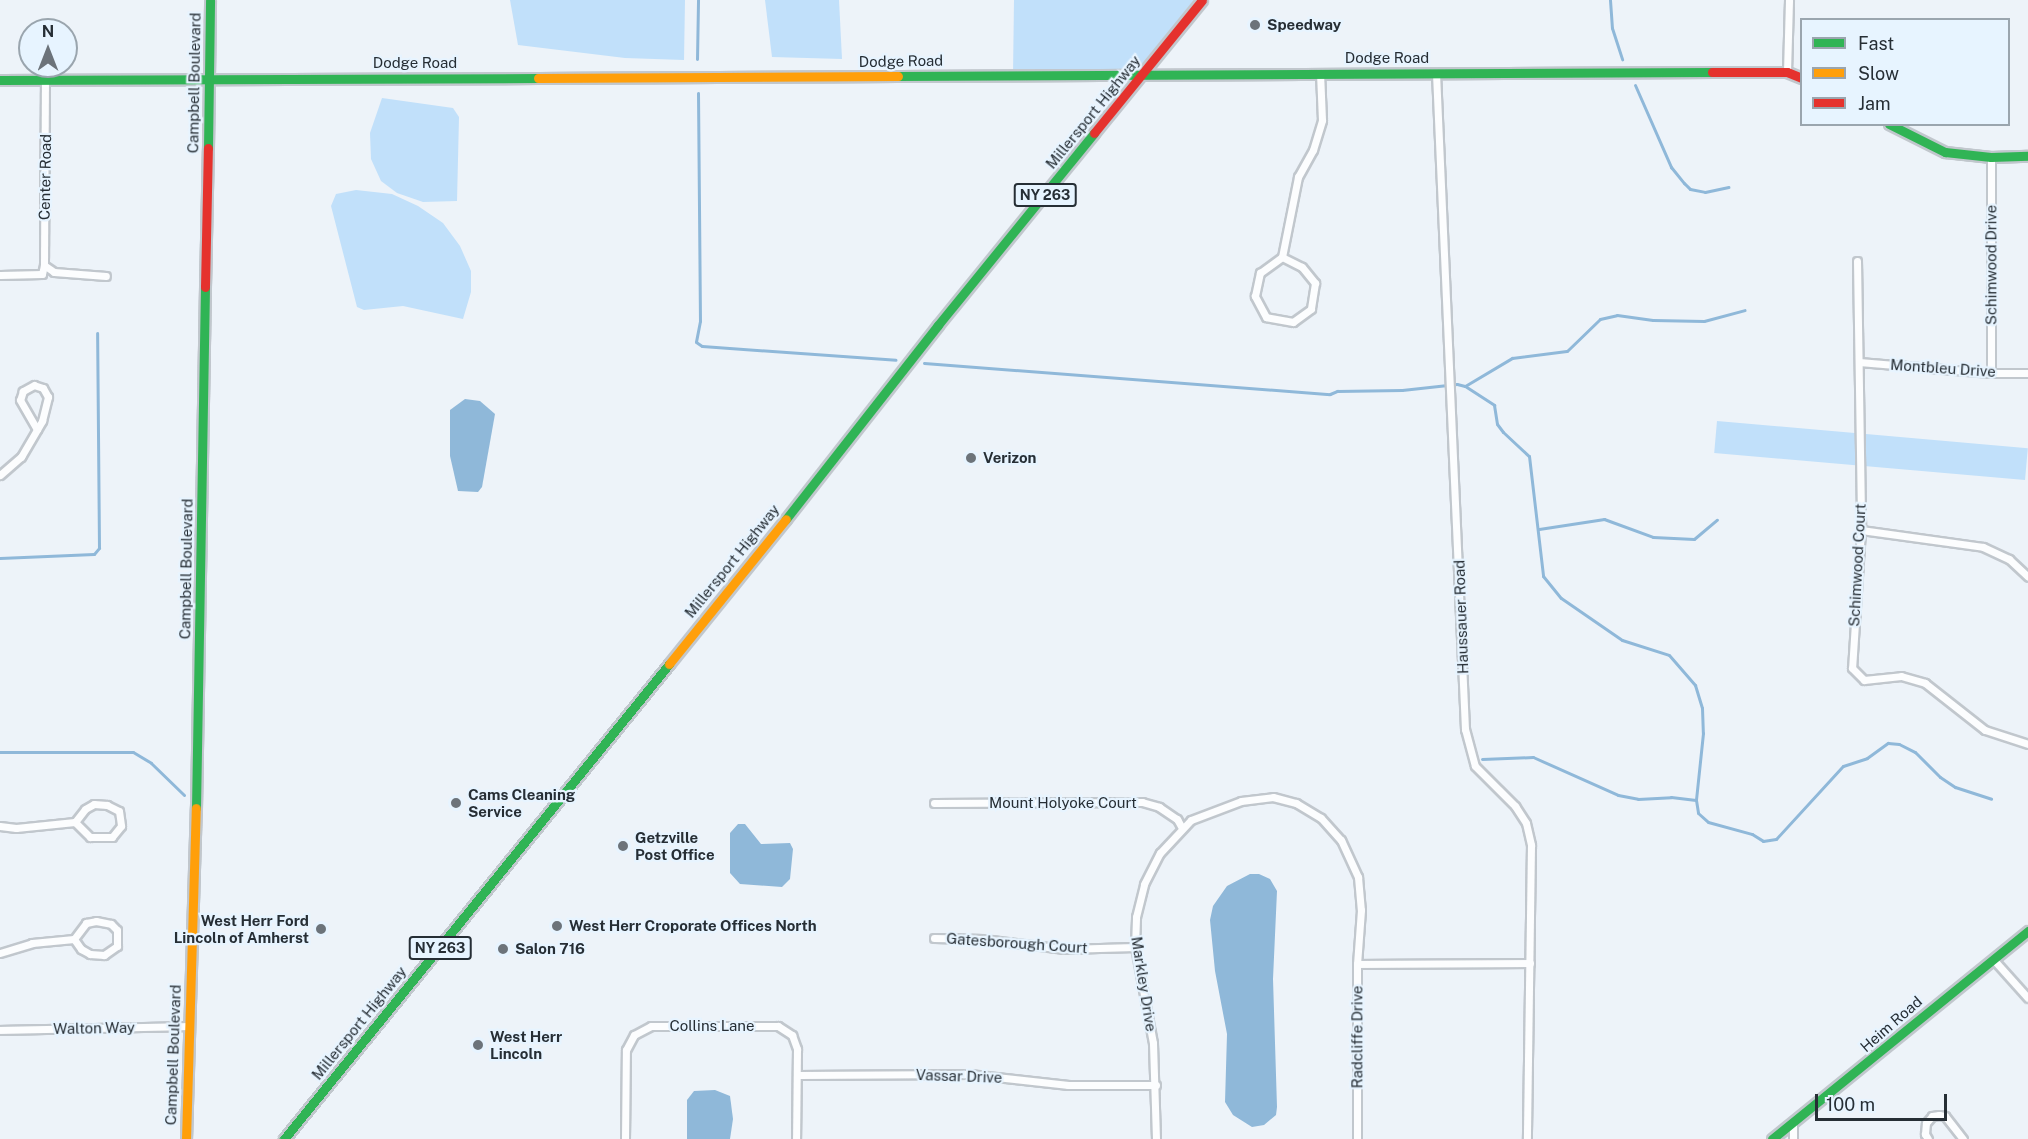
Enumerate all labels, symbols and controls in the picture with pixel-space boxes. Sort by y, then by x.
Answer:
street label: Campbell Boulevard [184,13,204,153]
place label: Speedway [1267,16,1341,34]
north arrow [18,18,78,78]
marker: Speedway [1248,18,1262,32]
legend [1800,18,2010,126]
text: N [42,22,54,41]
text: Fast [1858,33,1894,54]
street label: Dodge Road [1345,49,1429,67]
street label: Dodge Road [859,51,943,71]
street label: Millersport Highway [1042,52,1144,172]
street label: Dodge Road [373,54,457,72]
text: Slow [1858,63,1899,84]
text: Jam [1858,93,1891,114]
street label: Center Road [35,134,55,220]
road number: NY 263 [1014,184,1076,206]
street label: Schimwood Drive [1982,205,2000,325]
street label: Montbleu Drive [1890,355,1996,381]
place label: Verizon [983,449,1036,467]
marker: Verizon [964,451,978,465]
street label: Campbell Boulevard [176,499,196,639]
street label: Millersport Highway [681,501,783,621]
street label: Schimwood Court [1845,503,1869,627]
street label: Haussauer Road [1450,560,1472,674]
place label: Cams Cleaning Service [468,785,575,820]
street label: Mount Holyoke Court [989,794,1137,812]
marker: Cams Cleaning Service [449,796,463,810]
place label: Getzville Post Office [635,828,715,863]
marker: Getzville Post Office [616,839,630,853]
place label: West Herr Ford Lincoln of Amherst [174,911,309,946]
place label: West Herr Croporate Offices North [569,917,817,935]
marker: West Herr Croporate Offices North [550,919,564,933]
marker: West Herr Ford Lincoln of Amherst [314,922,328,936]
street label: Gatesborough Court [946,929,1088,957]
street label: Markley Drive [1128,935,1160,1033]
road number: NY 263 [408,937,472,959]
place label: Salon 716 [515,940,585,958]
marker: Salon 716 [496,942,510,956]
street label: Millersport Highway [308,963,410,1083]
street label: Campbell Boulevard [162,984,184,1126]
street label: Radcliffe Drive [1348,986,1366,1088]
street label: Heim Road [1856,992,1926,1056]
street label: Collins Lane [669,1017,755,1035]
street label: Walton Way [53,1018,135,1038]
place label: West Herr Lincoln [490,1027,562,1062]
marker: West Herr Lincoln [471,1038,485,1052]
street label: Vassar Drive [915,1065,1003,1087]
scale bar [1818,1082,1950,1120]
text: 100 m [1826,1094,1875,1115]

